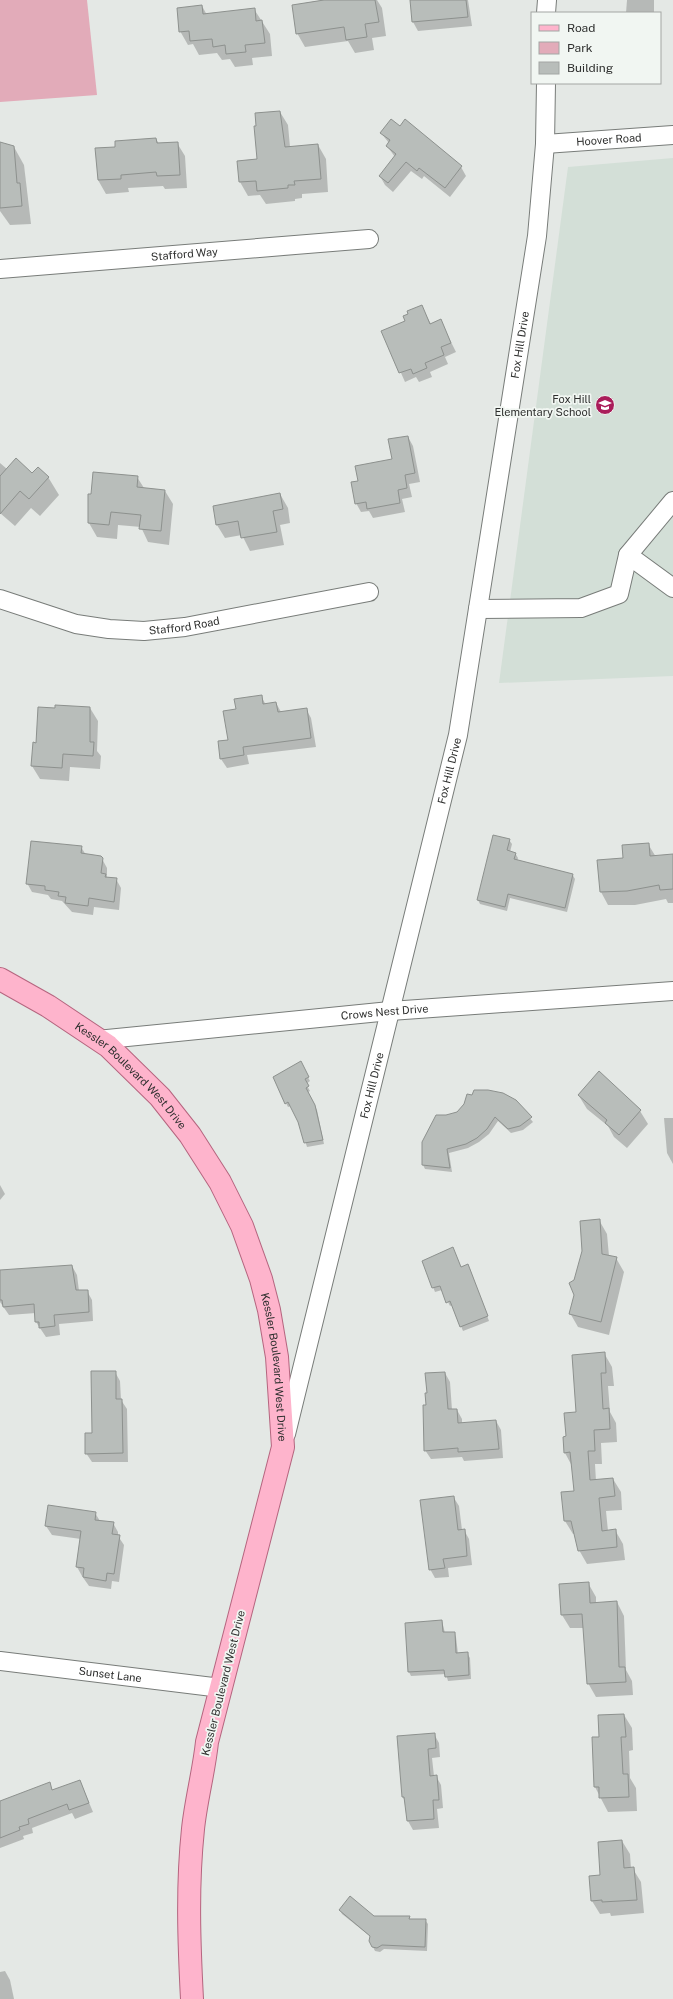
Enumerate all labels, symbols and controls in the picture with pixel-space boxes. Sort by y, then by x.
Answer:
legend [531,12,661,84]
text: Road [567,21,595,35]
text: Park [567,41,593,55]
text: Building [567,61,613,75]
street label: Hoover Road [576,131,642,148]
street label: Stafford Way [151,245,218,263]
street label: Fox Hill Drive [509,310,531,379]
place label: Fox Hill Elementary School [494,393,591,418]
school or university icon: Fox Hill Elementary School [594,394,616,416]
street label: Stafford Road [148,615,221,637]
street label: Fox Hill Drive [435,736,463,805]
street label: Crows Nest Drive [340,1002,429,1022]
street label: Kessler Boulevard West Drive [73,1020,189,1131]
street label: Fox Hill Drive [358,1051,386,1120]
street label: Kessler Boulevard West Drive [259,1291,289,1442]
street label: Kessler Boulevard West Drive [199,1609,247,1757]
street label: Sunset Lane [78,1665,142,1684]

